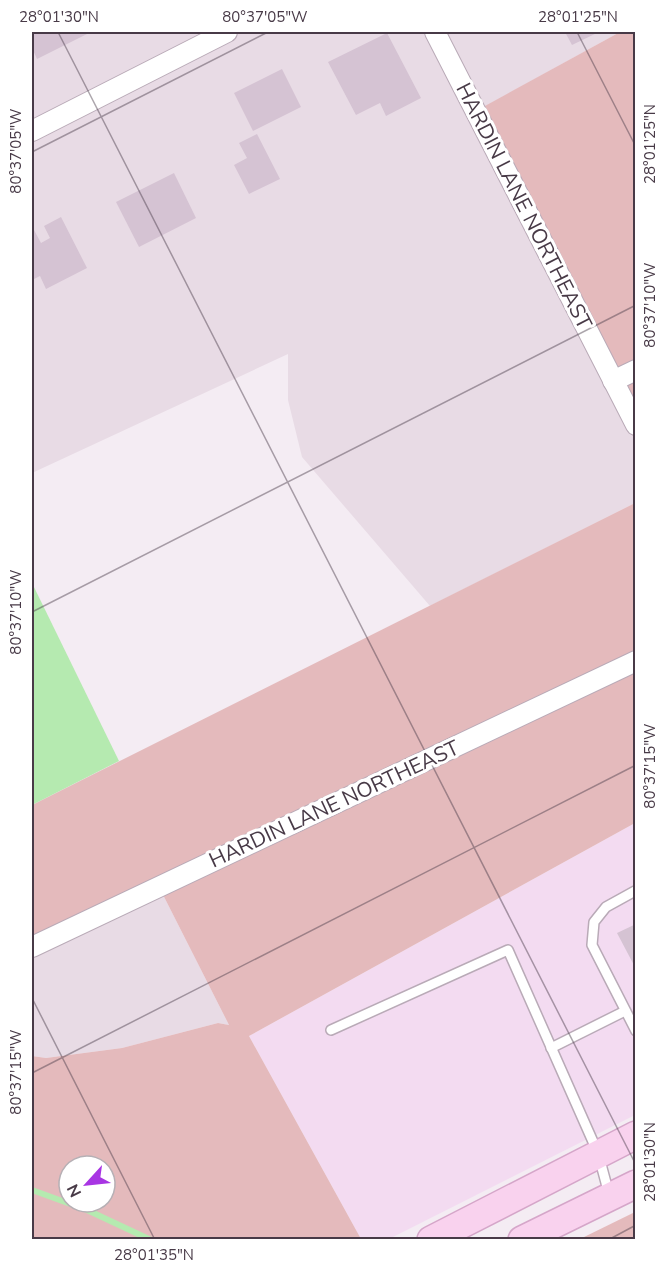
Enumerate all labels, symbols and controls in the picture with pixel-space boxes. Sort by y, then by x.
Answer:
text: 28°01'30"N [19,7,99,27]
text: 80°37'05"W [222,7,308,27]
text: 28°01'25"N [538,7,618,27]
street label: HARDIN LANE NORTHEAST [450,78,599,334]
text: 28°01'25"N [640,104,660,184]
text: 80°37'05"W [6,108,26,194]
text: 80°37'10"W [640,262,660,348]
text: 80°37'10"W [6,569,26,655]
text: 80°37'15"W [640,723,660,809]
street label: HARDIN LANE NORTHEAST [204,733,464,874]
text: 80°37'15"W [6,1029,26,1115]
text: 28°01'30"N [640,1122,660,1202]
north arrow [57,1154,117,1214]
text: N [62,1180,87,1201]
text: 28°01'35"N [114,1245,194,1265]

